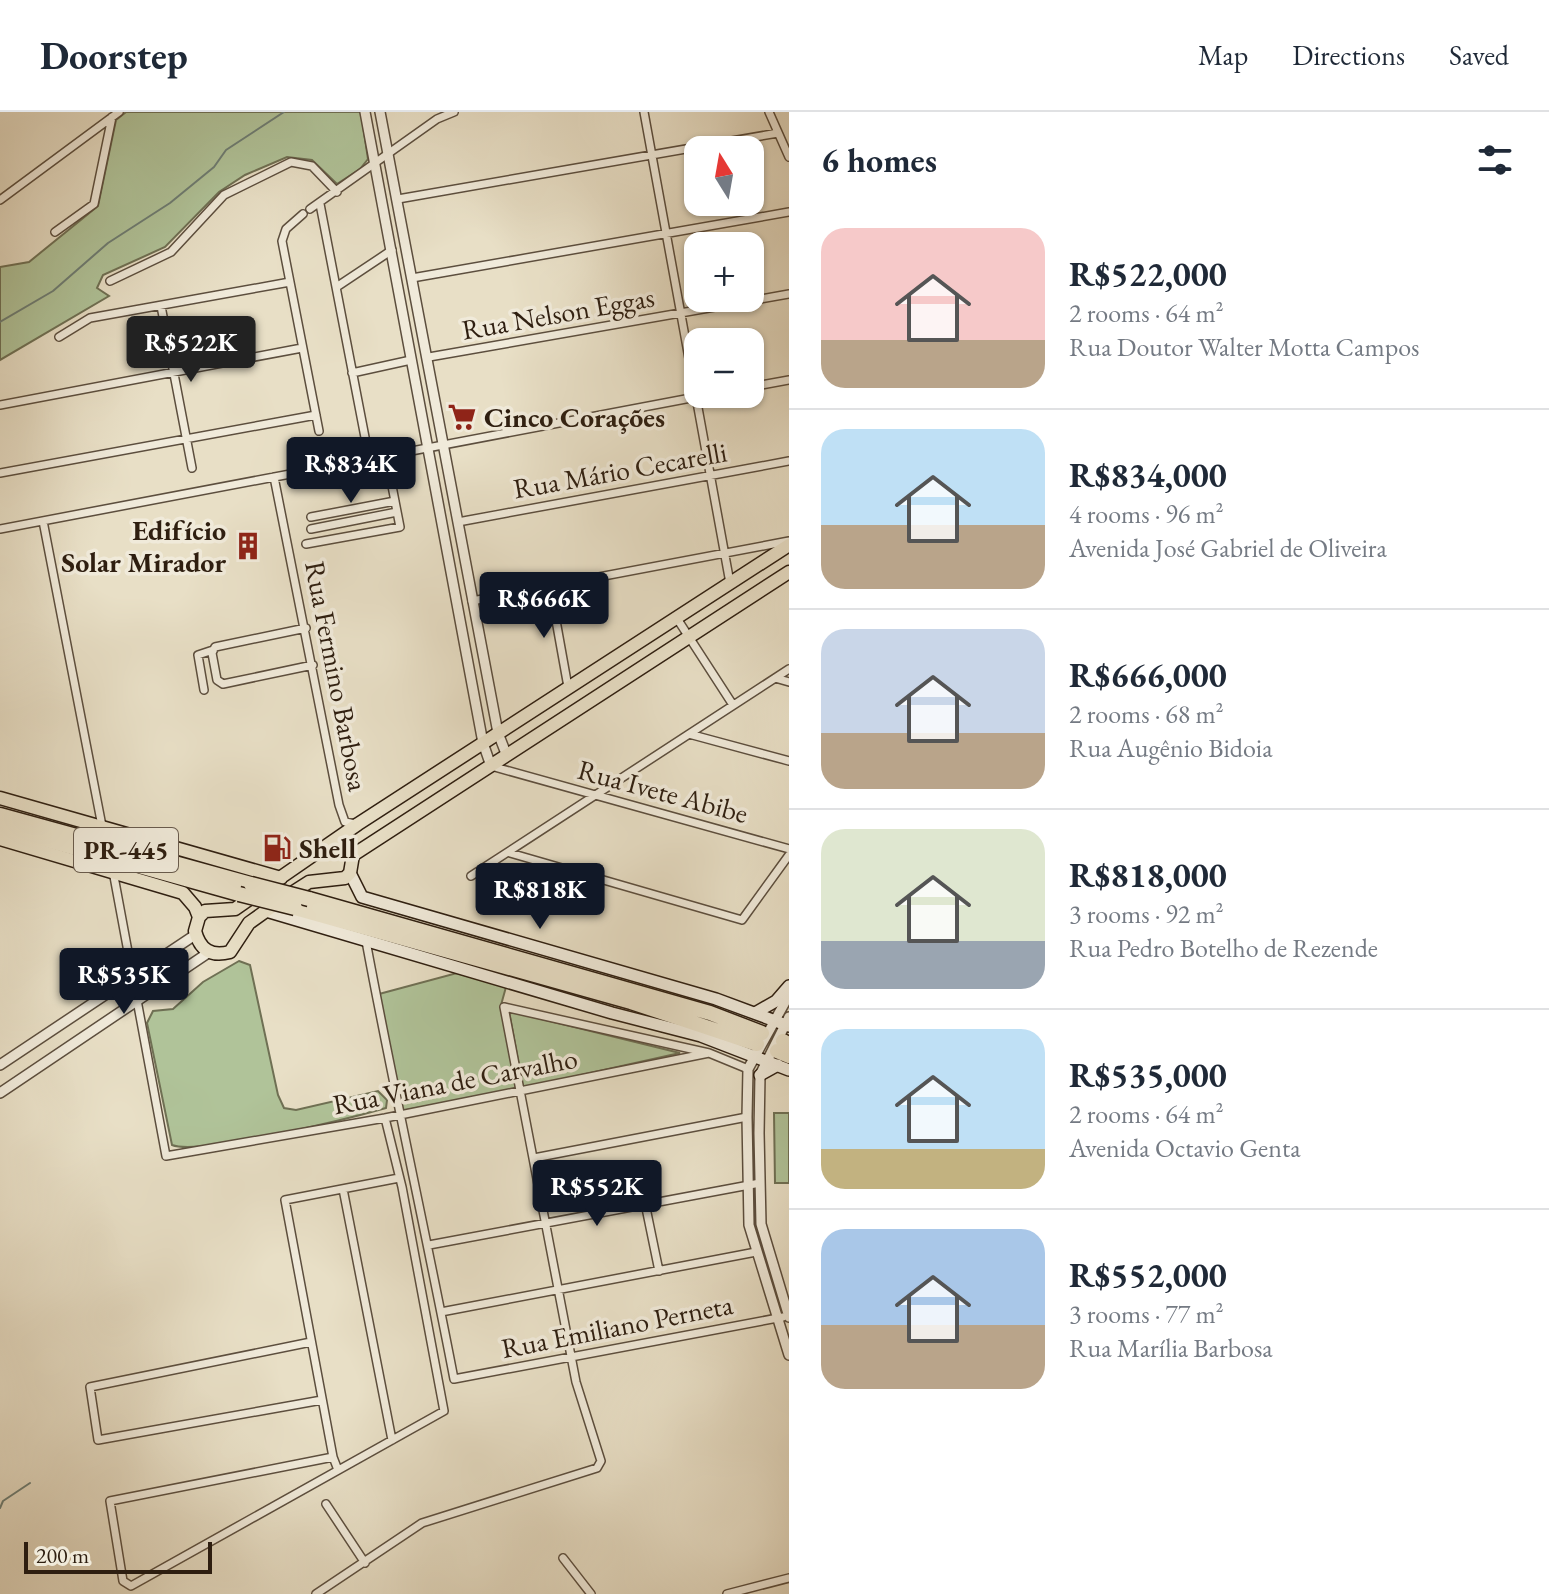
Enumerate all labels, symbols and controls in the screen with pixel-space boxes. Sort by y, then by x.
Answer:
text: Doorstep [40,31,188,80]
text: Map [1198,37,1248,73]
text: Directions [1292,37,1405,73]
text: Saved [1449,37,1509,73]
north arrow [684,136,764,216]
map controls [684,136,764,408]
text: 6 homes [821,138,937,182]
icon: filters [1473,138,1517,182]
button: + [684,232,764,312]
text: R$522,000 [1069,252,1227,296]
icon: home [885,260,981,356]
street label: Rua Nelson Eggas [459,278,657,348]
text: 2 rooms · 64 m² [1069,296,1224,330]
pin: R$522K [126,316,256,384]
text: R$522K [145,325,237,359]
button: − [684,328,764,408]
text: Rua Doutor Walter Motta Campos [1069,330,1419,364]
place label: Cinco Corações [484,399,665,435]
supermarket icon: Cinco Corações [447,402,477,432]
street label: Rua Mário Cecarelli [510,433,730,507]
pin: R$834K [286,437,416,505]
text: R$834K [305,446,397,480]
text: R$834,000 [1069,453,1227,497]
icon: home [885,461,981,557]
text: 4 rooms · 96 m² [1069,497,1224,531]
place label: Edifício Solar Mirador [61,512,226,580]
building icon: Edifício Solar Mirador [233,531,263,561]
text: Avenida José Gabriel de Oliveira [1069,531,1387,565]
street label: Rua Fermino Barbosa [297,558,377,795]
pin: R$666K [479,572,609,640]
text: R$666K [498,581,590,615]
text: R$666,000 [1069,653,1227,697]
icon: home [885,661,981,757]
text: 2 rooms · 68 m² [1069,697,1224,731]
text: Rua Augênio Bidoia [1069,731,1273,765]
street label: Rua Ivete Abibe [574,751,752,831]
road number: PR-445 [74,828,178,872]
place label: Shell [299,830,356,866]
fuel station icon: Shell [262,833,292,863]
text: R$818,000 [1069,853,1227,897]
icon: home [885,861,981,957]
pin: R$818K [475,863,605,931]
text: R$818K [494,872,586,906]
text: 3 rooms · 92 m² [1069,897,1224,931]
text: Rua Pedro Botelho de Rezende [1069,931,1378,965]
pin: R$535K [59,948,189,1016]
text: R$535K [78,957,170,991]
street label: Rua Viana de Carvalho [330,1040,580,1122]
text: R$535,000 [1069,1053,1227,1097]
icon: home [885,1061,981,1157]
text: 2 rooms · 64 m² [1069,1097,1224,1131]
text: Avenida Octavio Genta [1069,1131,1301,1165]
pin: R$552K [532,1160,662,1228]
text: R$552K [551,1169,643,1203]
text: R$552,000 [1069,1253,1227,1297]
icon: home [885,1261,981,1357]
street label: Rua Emiliano Perneta [498,1286,737,1366]
text: 3 rooms · 77 m² [1069,1297,1224,1331]
text: Rua Marília Barbosa [1069,1331,1273,1365]
scale bar [24,1538,212,1574]
text: 200 m [36,1541,89,1570]

